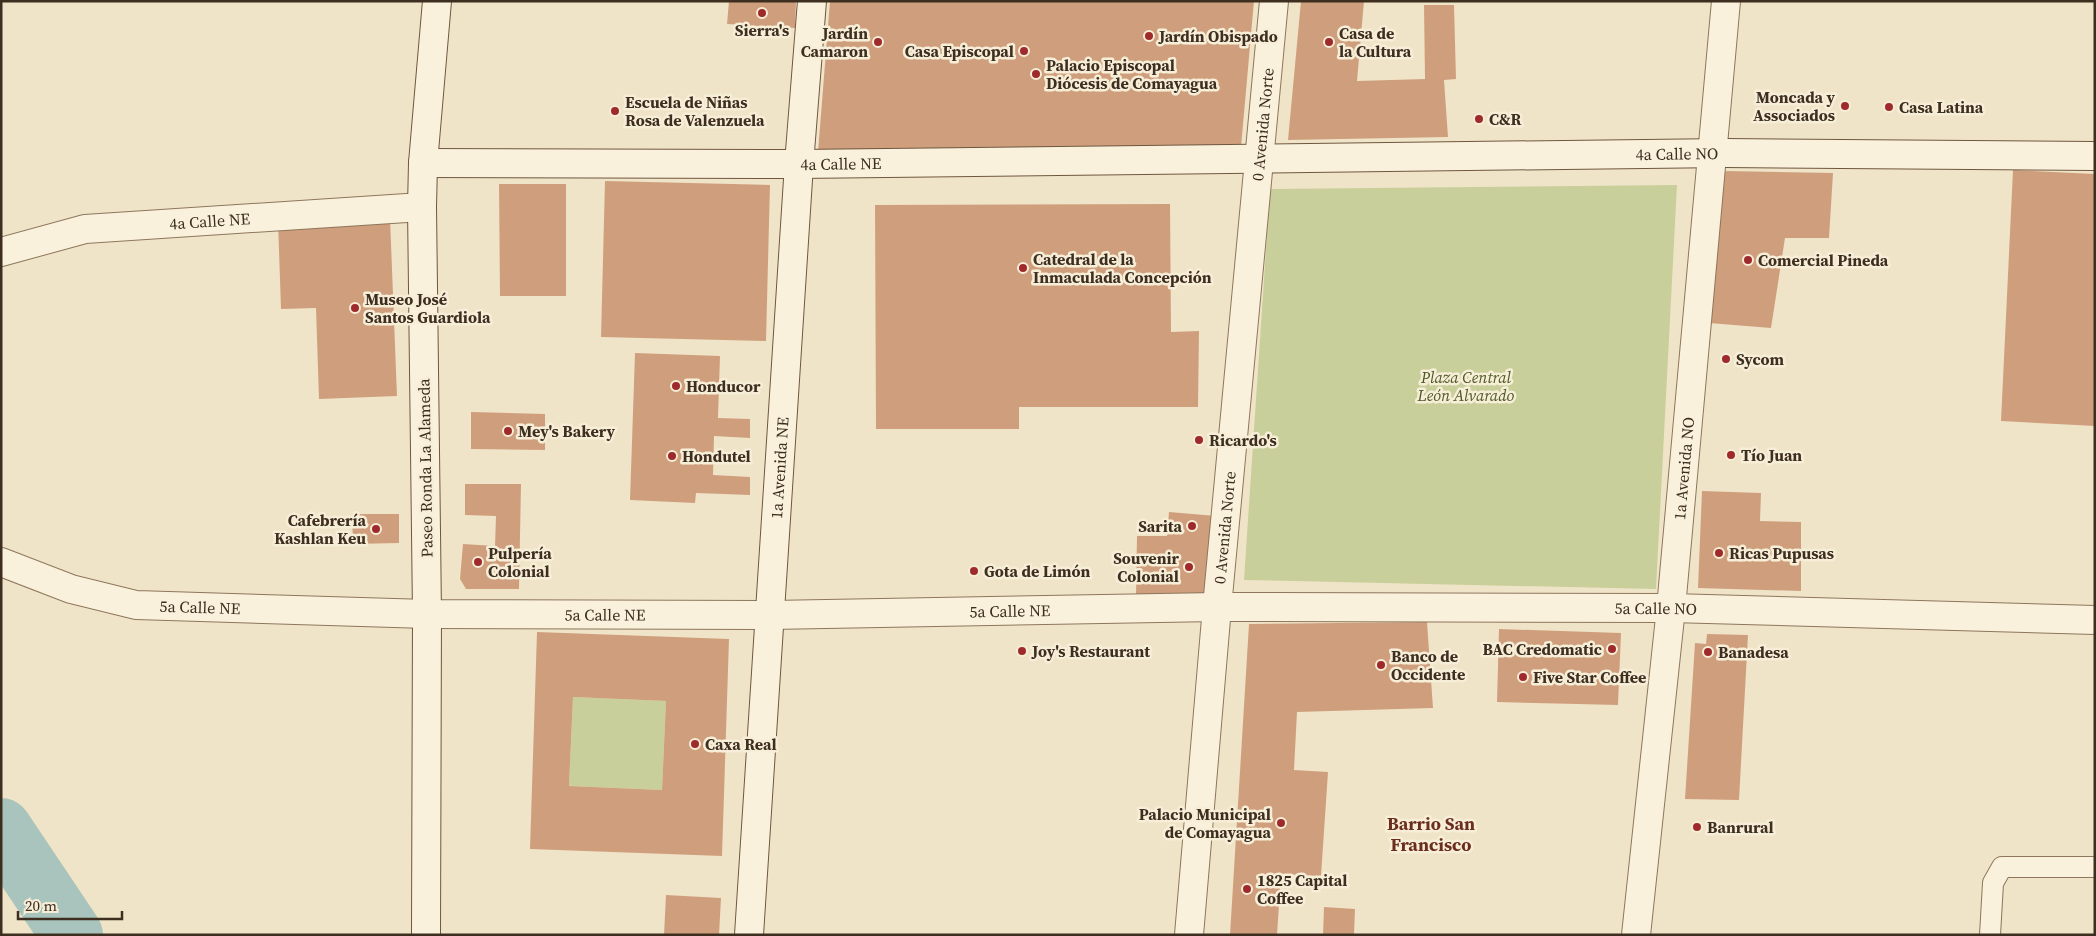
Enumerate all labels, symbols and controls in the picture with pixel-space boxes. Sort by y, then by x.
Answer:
marker: Sierra's [756,7,768,19]
place label: Sierra's [735,19,789,41]
place label: Jardín Camaron [801,22,868,62]
place label: Casa de la Cultura [1339,22,1412,62]
place label: Jardín Obispado [1158,25,1278,47]
marker: Jardín Obispado [1143,30,1155,42]
marker: Jardín Camaron [872,36,884,48]
marker: Casa de la Cultura [1323,36,1335,48]
place label: Casa Episcopal [905,40,1014,62]
marker: Casa Episcopal [1018,45,1030,57]
place label: Palacio Episcopal Diócesis de Comayagua [1046,54,1218,94]
street label: 0 Avenida Norte [1246,67,1279,182]
marker: Palacio Episcopal Diócesis de Comayagua [1030,68,1042,80]
place label: Moncada y Associados [1753,86,1835,126]
place label: Escuela de Niñas Rosa de Valenzuela [625,91,765,131]
place label: Casa Latina [1899,96,1984,118]
marker: Moncada y Associados [1839,100,1851,112]
marker: Casa Latina [1883,101,1895,113]
marker: Escuela de Niñas Rosa de Valenzuela [609,105,621,117]
place label: C&R [1489,108,1521,130]
marker: C&R [1473,113,1485,125]
street label: 4a Calle NO [1636,142,1718,165]
street label: 4a Calle NE [800,152,882,175]
street label: 4a Calle NE [169,207,251,234]
place label: Catedral de la Inmaculada Concepción [1033,248,1212,288]
place label: Comercial Pineda [1758,249,1889,271]
marker: Comercial Pineda [1742,254,1754,266]
marker: Catedral de la Inmaculada Concepción [1017,262,1029,274]
place label: Museo José Santos Guardiola [365,288,491,328]
marker: Museo José Santos Guardiola [349,302,361,314]
place label: Sycom [1736,348,1785,370]
marker: Sycom [1720,353,1732,365]
park label: Plaza Central León Alvarado [1417,366,1515,406]
place label: Honducor [686,375,761,397]
street label: Paseo Ronda La Alameda [412,377,438,558]
marker: Honducor [670,380,682,392]
street label: 1a Avenida NE [765,416,794,520]
street label: 1a Avenida NO [1668,416,1699,521]
place label: Mey's Bakery [518,420,616,442]
marker: Mey's Bakery [502,425,514,437]
place label: Ricardo's [1209,429,1277,451]
marker: Ricardo's [1193,434,1205,446]
place label: Tío Juan [1741,444,1802,466]
place label: Hondutel [682,445,751,467]
marker: Tío Juan [1725,449,1737,461]
marker: Hondutel [666,450,678,462]
street label: 0 Avenida Norte [1208,470,1241,585]
place label: Cafebrería Kashlan Keu [274,509,367,549]
place label: Sarita [1138,515,1182,537]
marker: Sarita [1186,520,1198,532]
marker: Cafebrería Kashlan Keu [370,523,382,535]
place label: Pulpería Colonial [488,542,552,582]
place label: Ricas Pupusas [1729,542,1834,564]
place label: Souvenir Colonial [1113,547,1180,587]
marker: Ricas Pupusas [1713,547,1725,559]
marker: Pulpería Colonial [472,556,484,568]
place label: Gota de Limón [984,560,1091,582]
marker: Souvenir Colonial [1183,561,1195,573]
marker: Gota de Limón [968,565,980,577]
street label: 5a Calle NE [159,595,241,619]
street label: 5a Calle NO [1615,597,1697,620]
street label: 5a Calle NE [969,599,1051,622]
street label: 5a Calle NE [564,603,646,626]
place label: BAC Credomatic [1483,638,1602,660]
place label: Joy's Restaurant [1031,640,1150,662]
place label: Banadesa [1718,641,1789,663]
marker: BAC Credomatic [1606,643,1618,655]
marker: Joy's Restaurant [1016,645,1028,657]
place label: Banco de Occidente [1391,645,1465,685]
marker: Banadesa [1702,646,1714,658]
marker: Banco de Occidente [1375,659,1387,671]
place label: Five Star Coffee [1533,666,1646,688]
marker: Five Star Coffee [1517,671,1529,683]
place label: Caxa Real [705,733,777,755]
marker: Caxa Real [689,738,701,750]
place label: Palacio Municipal de Comayagua [1139,803,1272,843]
district label: Barrio San Francisco [1387,811,1475,857]
place label: Banrural [1707,816,1774,838]
marker: Palacio Municipal de Comayagua [1275,817,1287,829]
marker: Banrural [1691,821,1703,833]
place label: 1825 Capital Coffee [1257,869,1347,909]
marker: 1825 Capital Coffee [1241,883,1253,895]
scale bar [18,888,121,920]
text: 20 m [25,895,57,916]

